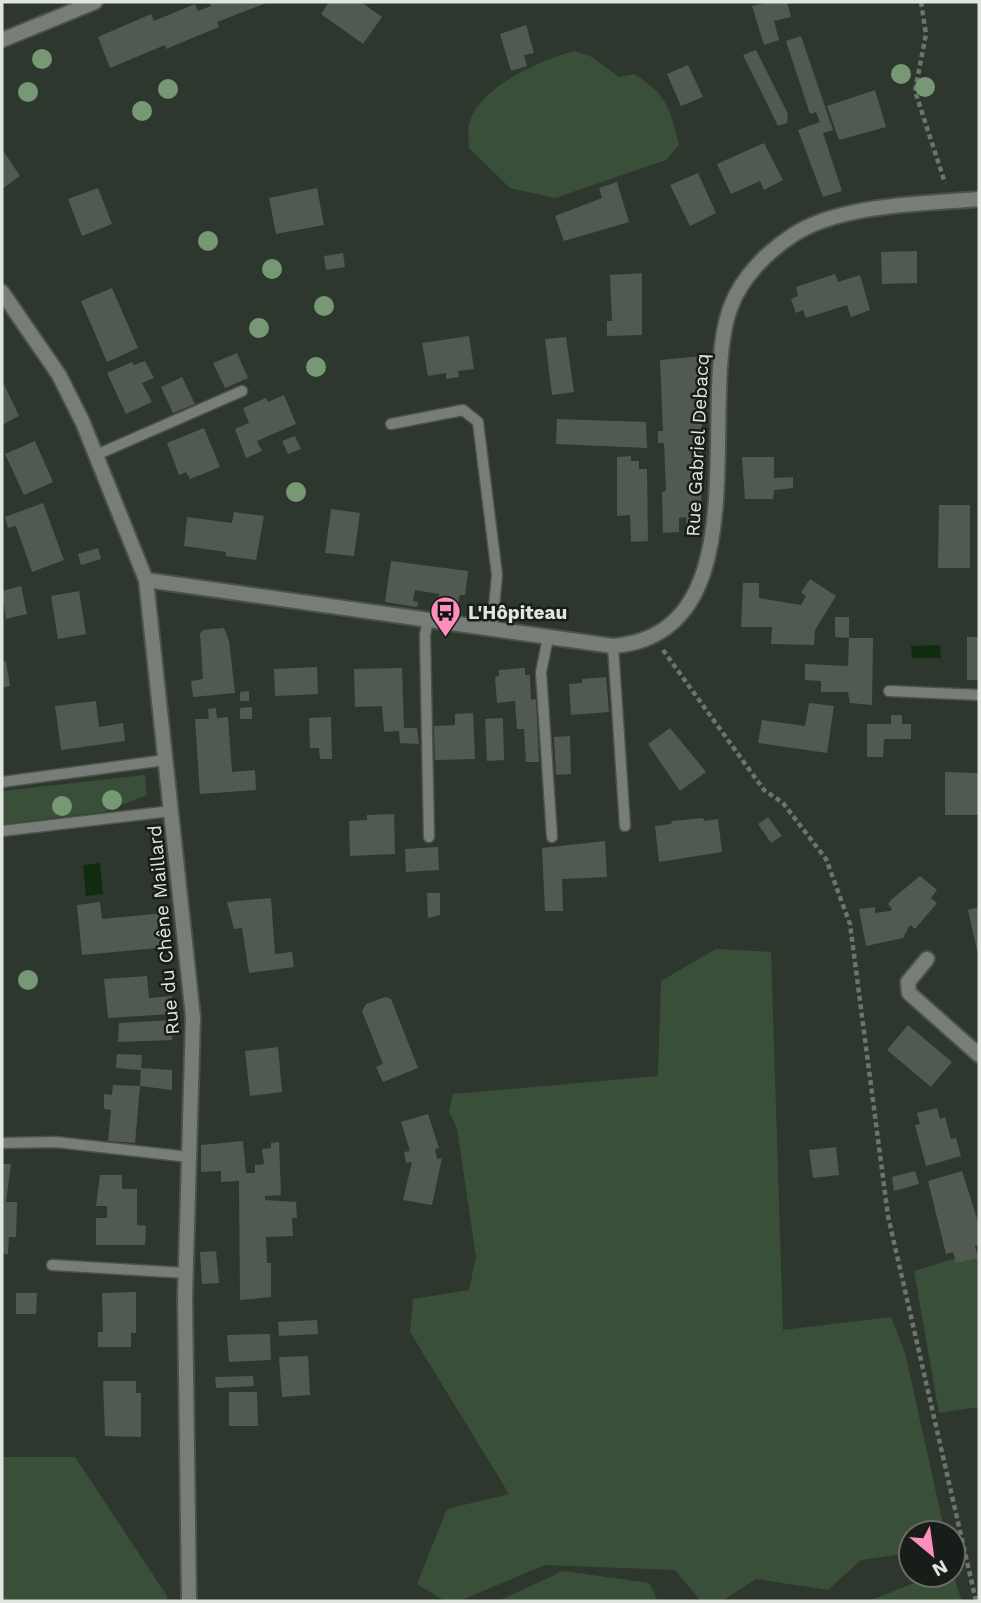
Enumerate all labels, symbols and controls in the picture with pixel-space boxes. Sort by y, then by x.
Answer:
street label: Rue Gabriel Debacq [681,353,714,537]
bus stop icon: L'Hôpiteau [428,595,462,639]
place label: L'Hôpiteau [468,601,567,624]
street label: Rue du Chêne Maillard [143,824,184,1036]
north arrow [897,1519,967,1589]
text: N [928,1555,952,1582]

